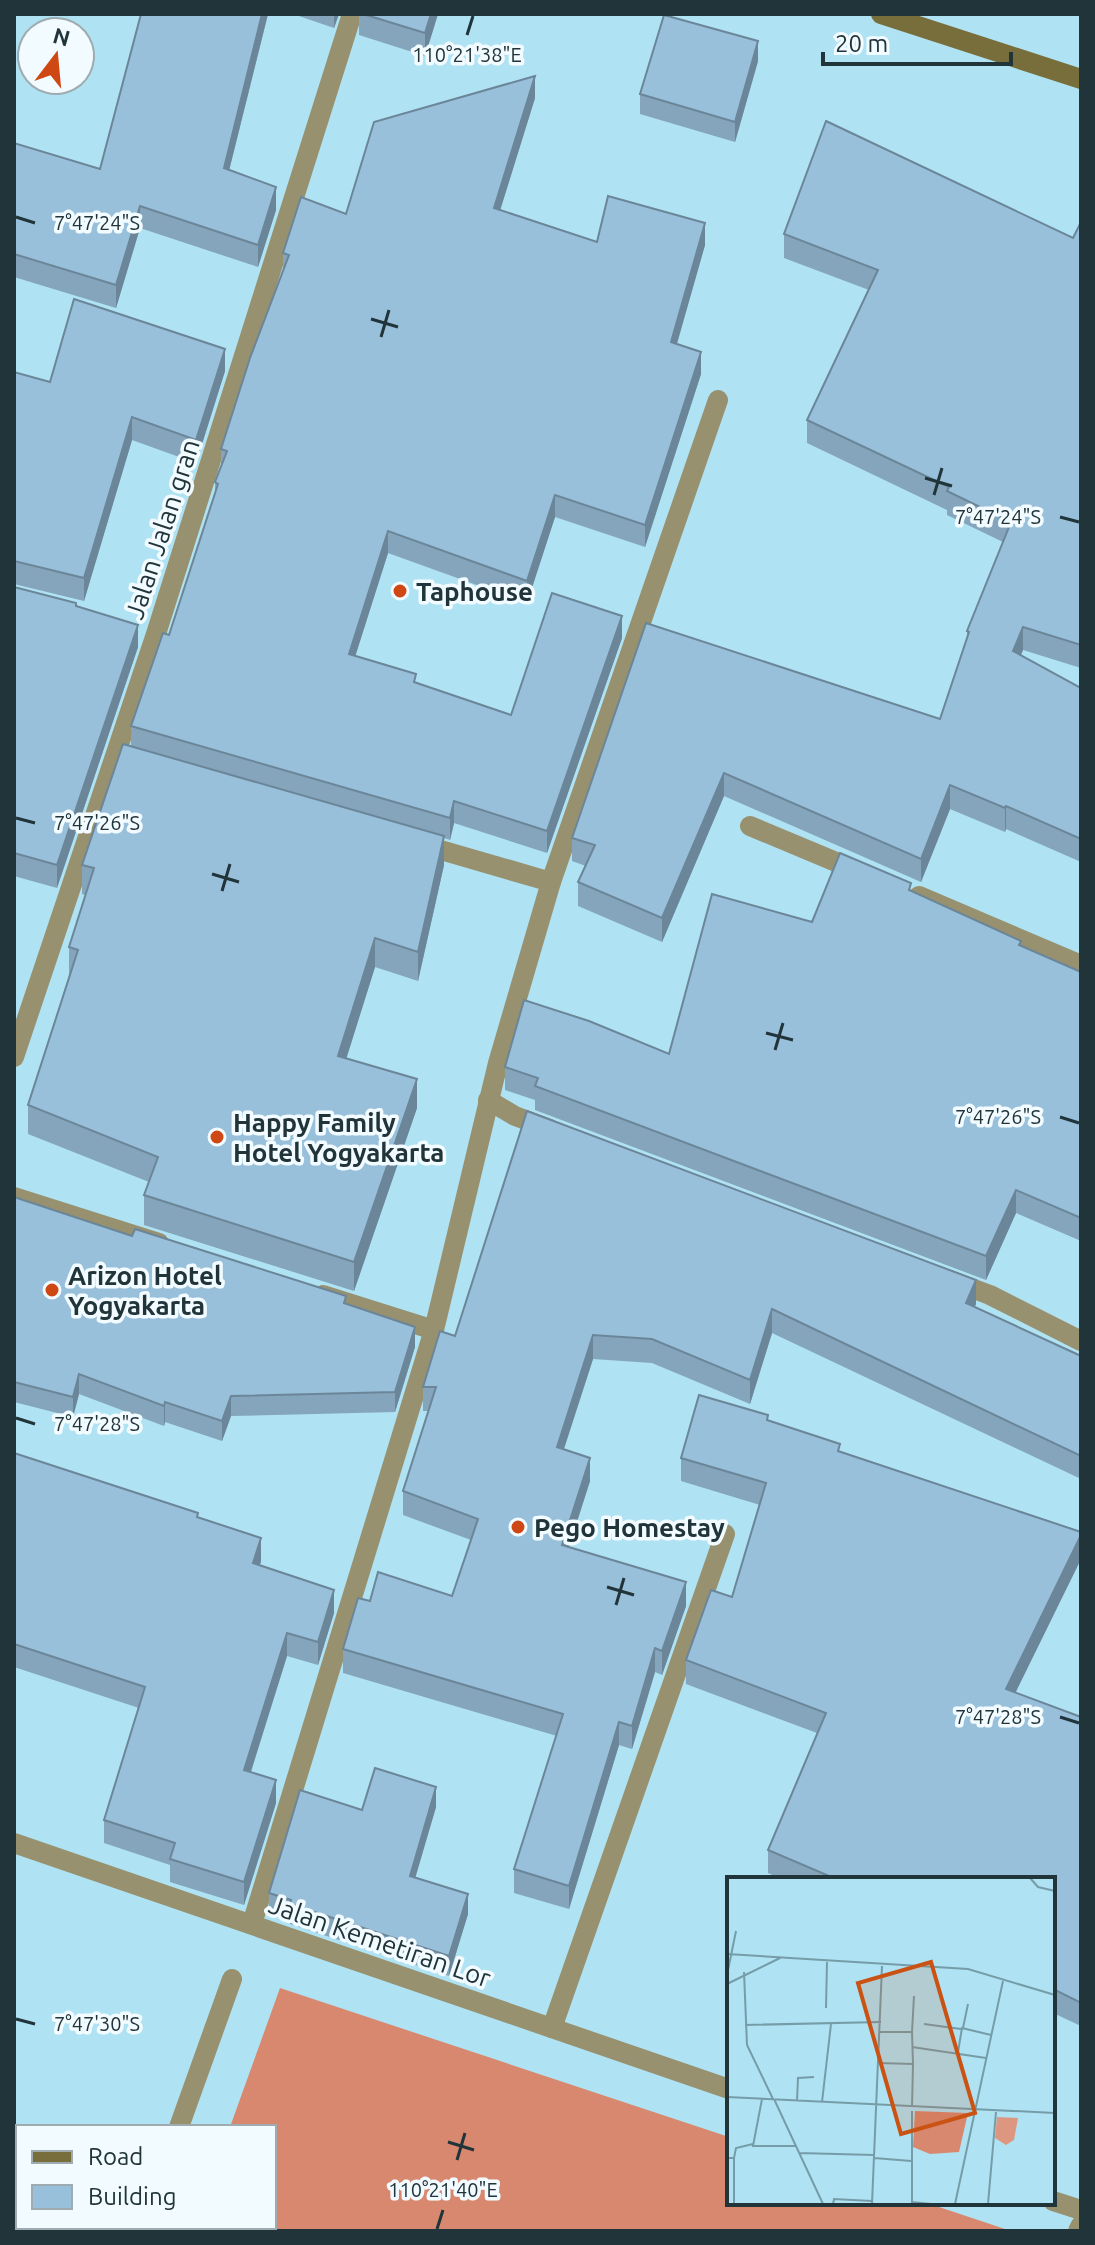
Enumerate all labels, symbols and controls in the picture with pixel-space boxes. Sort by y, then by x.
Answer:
north arrow [16,16,96,96]
scale bar [823,16,1011,66]
text: N [50,22,73,51]
text: 20 m [835,30,888,57]
text: 110°21'38"E [412,43,522,66]
text: 7°47'24"S [54,211,140,234]
street label: Jalan Jalan gran [119,435,205,623]
text: 7°47'24"S [955,505,1041,528]
place label: Taphouse [416,577,533,606]
marker: Taphouse [391,582,409,600]
text: 7°47'26"S [54,811,140,834]
text: 7°47'26"S [955,1105,1041,1128]
place label: Happy Family Hotel Yogyakarta [233,1108,444,1167]
marker: Happy Family Hotel Yogyakarta [208,1128,226,1146]
place label: Arizon Hotel Yogyakarta [68,1261,222,1320]
marker: Arizon Hotel Yogyakarta [43,1281,61,1299]
text: 7°47'28"S [54,1412,140,1435]
place label: Pego Homestay [534,1513,725,1542]
marker: Pego Homestay [509,1518,527,1536]
text: 7°47'28"S [955,1705,1041,1728]
inset map [727,1877,1055,2205]
street label: Jalan Kemetiran Lor [265,1889,495,1993]
text: 7°47'30"S [54,2012,140,2035]
legend [16,2125,276,2229]
text: Road [88,2143,143,2170]
text: 110°21'40"E [388,2178,498,2201]
text: Building [88,2183,176,2210]

